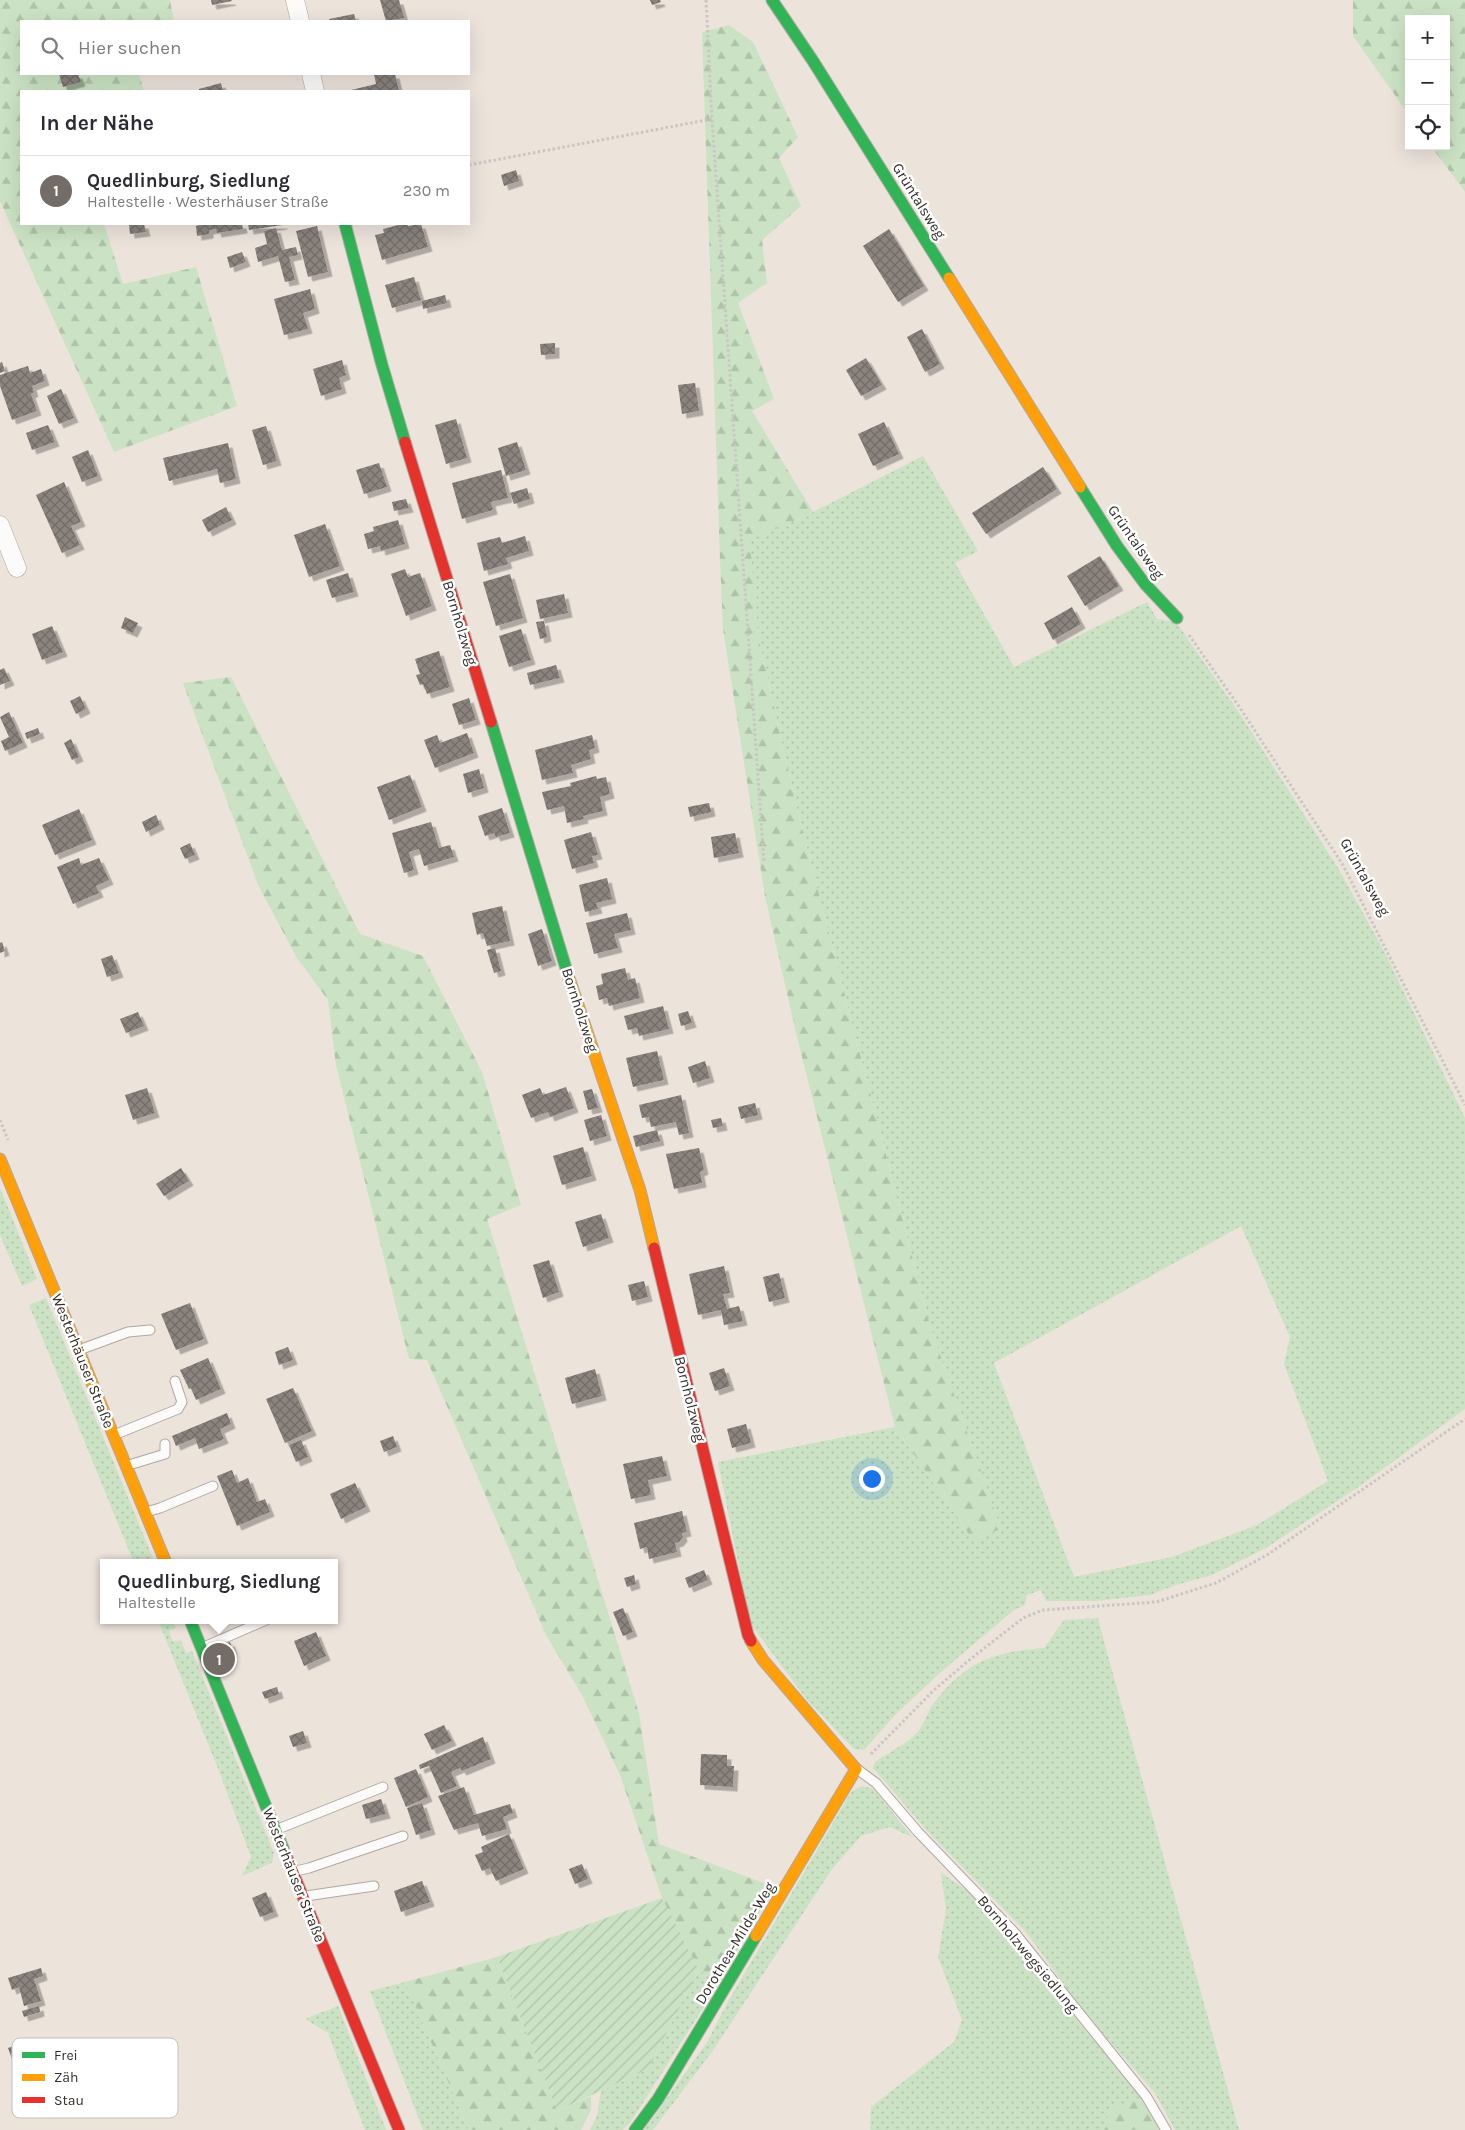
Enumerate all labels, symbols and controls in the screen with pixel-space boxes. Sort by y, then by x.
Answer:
map controls [1405,15,1450,150]
button: + [1405,15,1450,60]
search box [20,20,470,75]
icon: search [38,34,66,62]
text: Hier suchen [78,37,181,59]
button: − [1405,60,1450,105]
button: locate [1405,105,1450,150]
text: In der Nähe [40,111,154,135]
street label: Grüntalsweg [889,160,950,243]
text: Quedlinburg, Siedlung [87,170,290,192]
text: 1 [53,181,59,200]
text: 230 m [403,181,450,200]
text: Haltestelle · Westerhäuser Straße [87,192,329,211]
street label: Grüntalsweg [1104,502,1168,583]
street label: Bornholzweg [439,578,482,668]
street label: Grüntalsweg [1336,835,1394,920]
street label: Bornholzweg [558,966,602,1055]
street label: Westerhäuser Straße [48,1291,118,1431]
street label: Bornholzweg [671,1354,709,1444]
your location [859,1466,885,1492]
popup [100,1559,338,1624]
text: Quedlinburg, Siedlung [118,1571,320,1593]
text: Haltestelle [118,1593,196,1612]
pin: 1 [203,1640,235,1678]
street label: Westerhäuser Straße [259,1805,329,1945]
street label: Dorothea-Milde-Weg [691,1878,779,2008]
street label: Bornholzwegsiedlung [974,1892,1083,2017]
legend [12,2038,178,2118]
text: Frei [54,2047,78,2064]
text: Zäh [54,2069,78,2086]
text: Stau [54,2092,84,2109]

